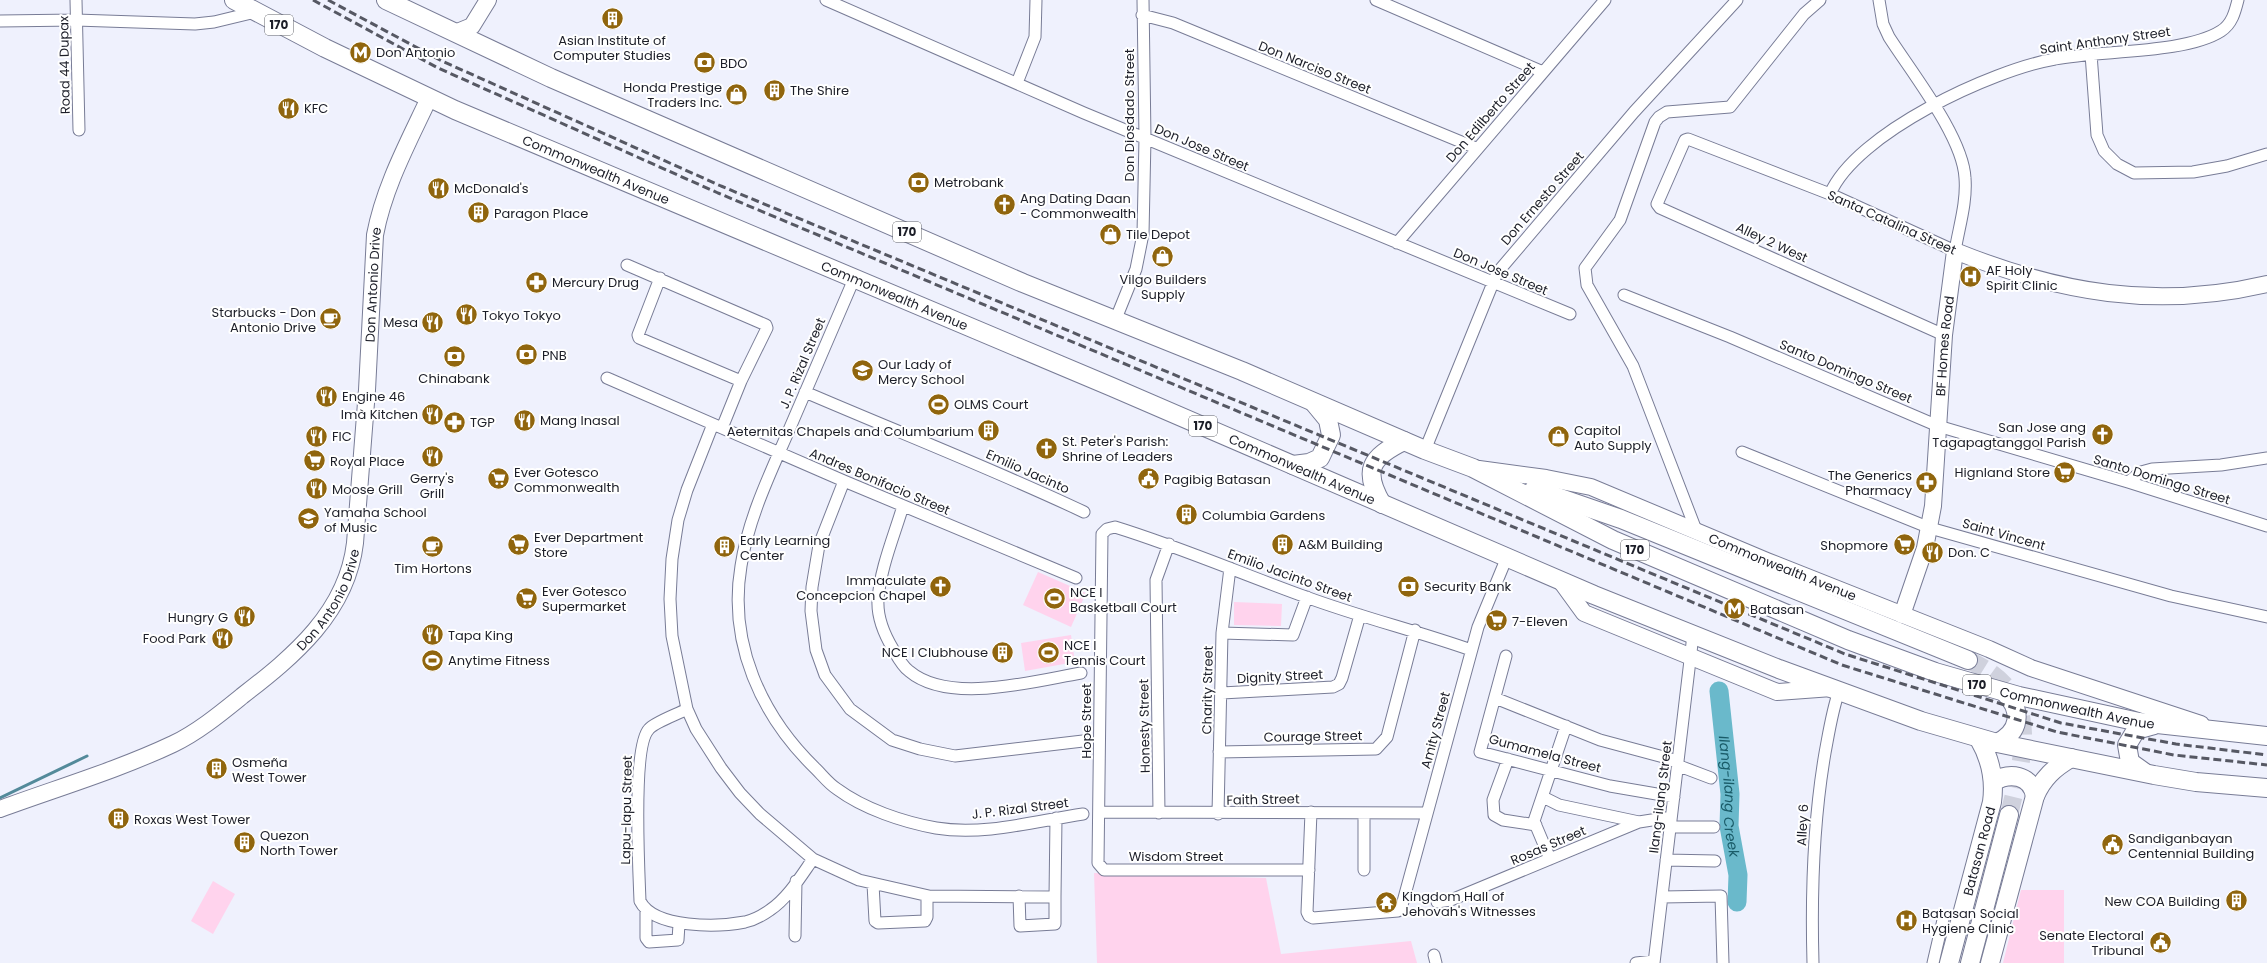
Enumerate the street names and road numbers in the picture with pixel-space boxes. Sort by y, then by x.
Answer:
street label: Road 44 Dupax [54,15,75,114]
road number: 170 [265,15,293,35]
street label: Saint Anthony Street [2038,22,2172,59]
street label: Don Narciso Street [1256,36,1374,99]
street label: Don Diosdado Street [1120,48,1139,182]
street label: Don Edilberto Street [1441,58,1540,167]
street label: Don Jose Street [1152,119,1252,176]
street label: Commonwealth Avenue [519,131,672,209]
street label: Don Ernesto Street [1496,147,1589,249]
street label: Santa Catalina Street [1824,185,1959,260]
street label: Alley 2 West [1733,218,1811,267]
road number: 170 [893,222,921,242]
street label: Don Antonio Drive [360,225,386,343]
street label: Don Jose Street [1451,243,1551,300]
street label: Commonwealth Avenue [818,256,971,335]
street label: BF Homes Road [1931,295,1959,397]
street label: J. P. Rizal Street [775,314,830,412]
street label: Santo Domingo Street [1777,335,1915,408]
road number: 170 [1189,416,1217,436]
street label: Commonwealth Avenue [1226,429,1378,510]
street label: Andres Bonifacio Street [807,443,953,520]
street label: Emilio Jacinto [983,445,1073,498]
street label: Santo Domingo Street [2091,450,2233,509]
street label: Saint Vincent [1960,514,2048,555]
street label: Commonwealth Avenue [1706,529,1859,606]
road number: 170 [1621,540,1649,560]
street label: Emilio Jacinto Street [1225,544,1355,607]
street label: Don Antonio Drive [292,548,364,655]
street label: Charity Street [1197,645,1218,735]
street label: Dignity Street [1236,665,1324,688]
road number: 170 [1963,675,1991,695]
street label: Honesty Street [1134,679,1155,773]
street label: Commonwealth Avenue [1997,682,2155,734]
street label: Hope Street [1077,683,1096,759]
street label: Amity Street [1416,689,1455,771]
street label: Courage Street [1263,726,1363,747]
street label: Gumamela Street [1487,729,1603,778]
street label: Ilang-ilang Street [1644,739,1677,854]
street label: Lapu-lapu Street [616,755,637,865]
street label: Faith Street [1226,789,1300,810]
street label: J. P. Rizal Street [971,793,1070,824]
street label: Alley 6 [1792,803,1813,847]
street label: Batasan Road [1958,804,2000,898]
street label: Rosas Street [1508,821,1589,870]
street label: Wisdom Street [1129,847,1224,866]

